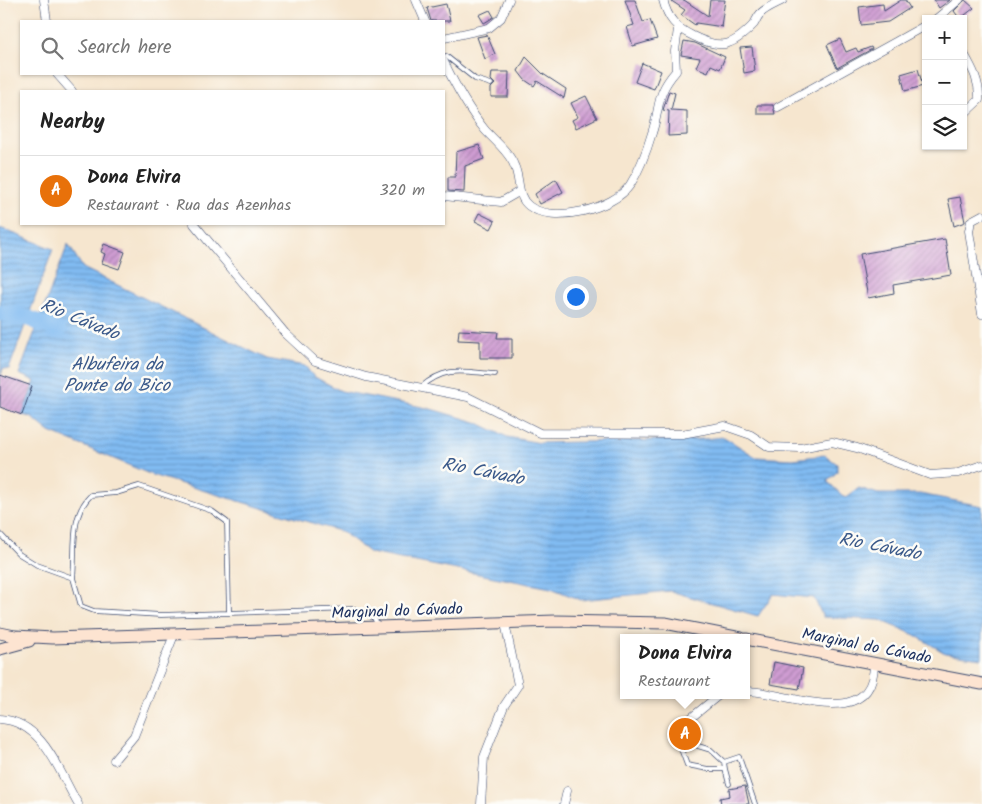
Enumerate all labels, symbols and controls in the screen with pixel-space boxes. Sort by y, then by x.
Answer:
map controls [922,15,967,150]
button: + [922,15,967,60]
search box [20,20,445,75]
text: Search here [78,33,172,63]
icon: search [38,34,66,62]
button: − [922,60,967,105]
button: layers [922,105,967,150]
text: Nearby [40,106,105,139]
text: Dona Elvira [87,163,181,193]
text: A [51,178,61,203]
text: 320 m [379,178,425,203]
text: Restaurant · Rua das Azenhas [87,193,291,218]
your location [563,284,589,310]
water label: Rio Cávado [36,291,125,350]
water label: Albufeira da Ponte do Bico [64,351,172,401]
water label: Rio Cávado [439,450,528,495]
water label: Rio Cávado [836,525,925,570]
street label: Marginal do Cávado [331,597,463,626]
street label: Marginal do Cávado [800,622,934,671]
popup [620,634,750,699]
text: Dona Elvira [638,639,732,669]
text: Restaurant [638,669,710,694]
pin: A [669,715,701,753]

